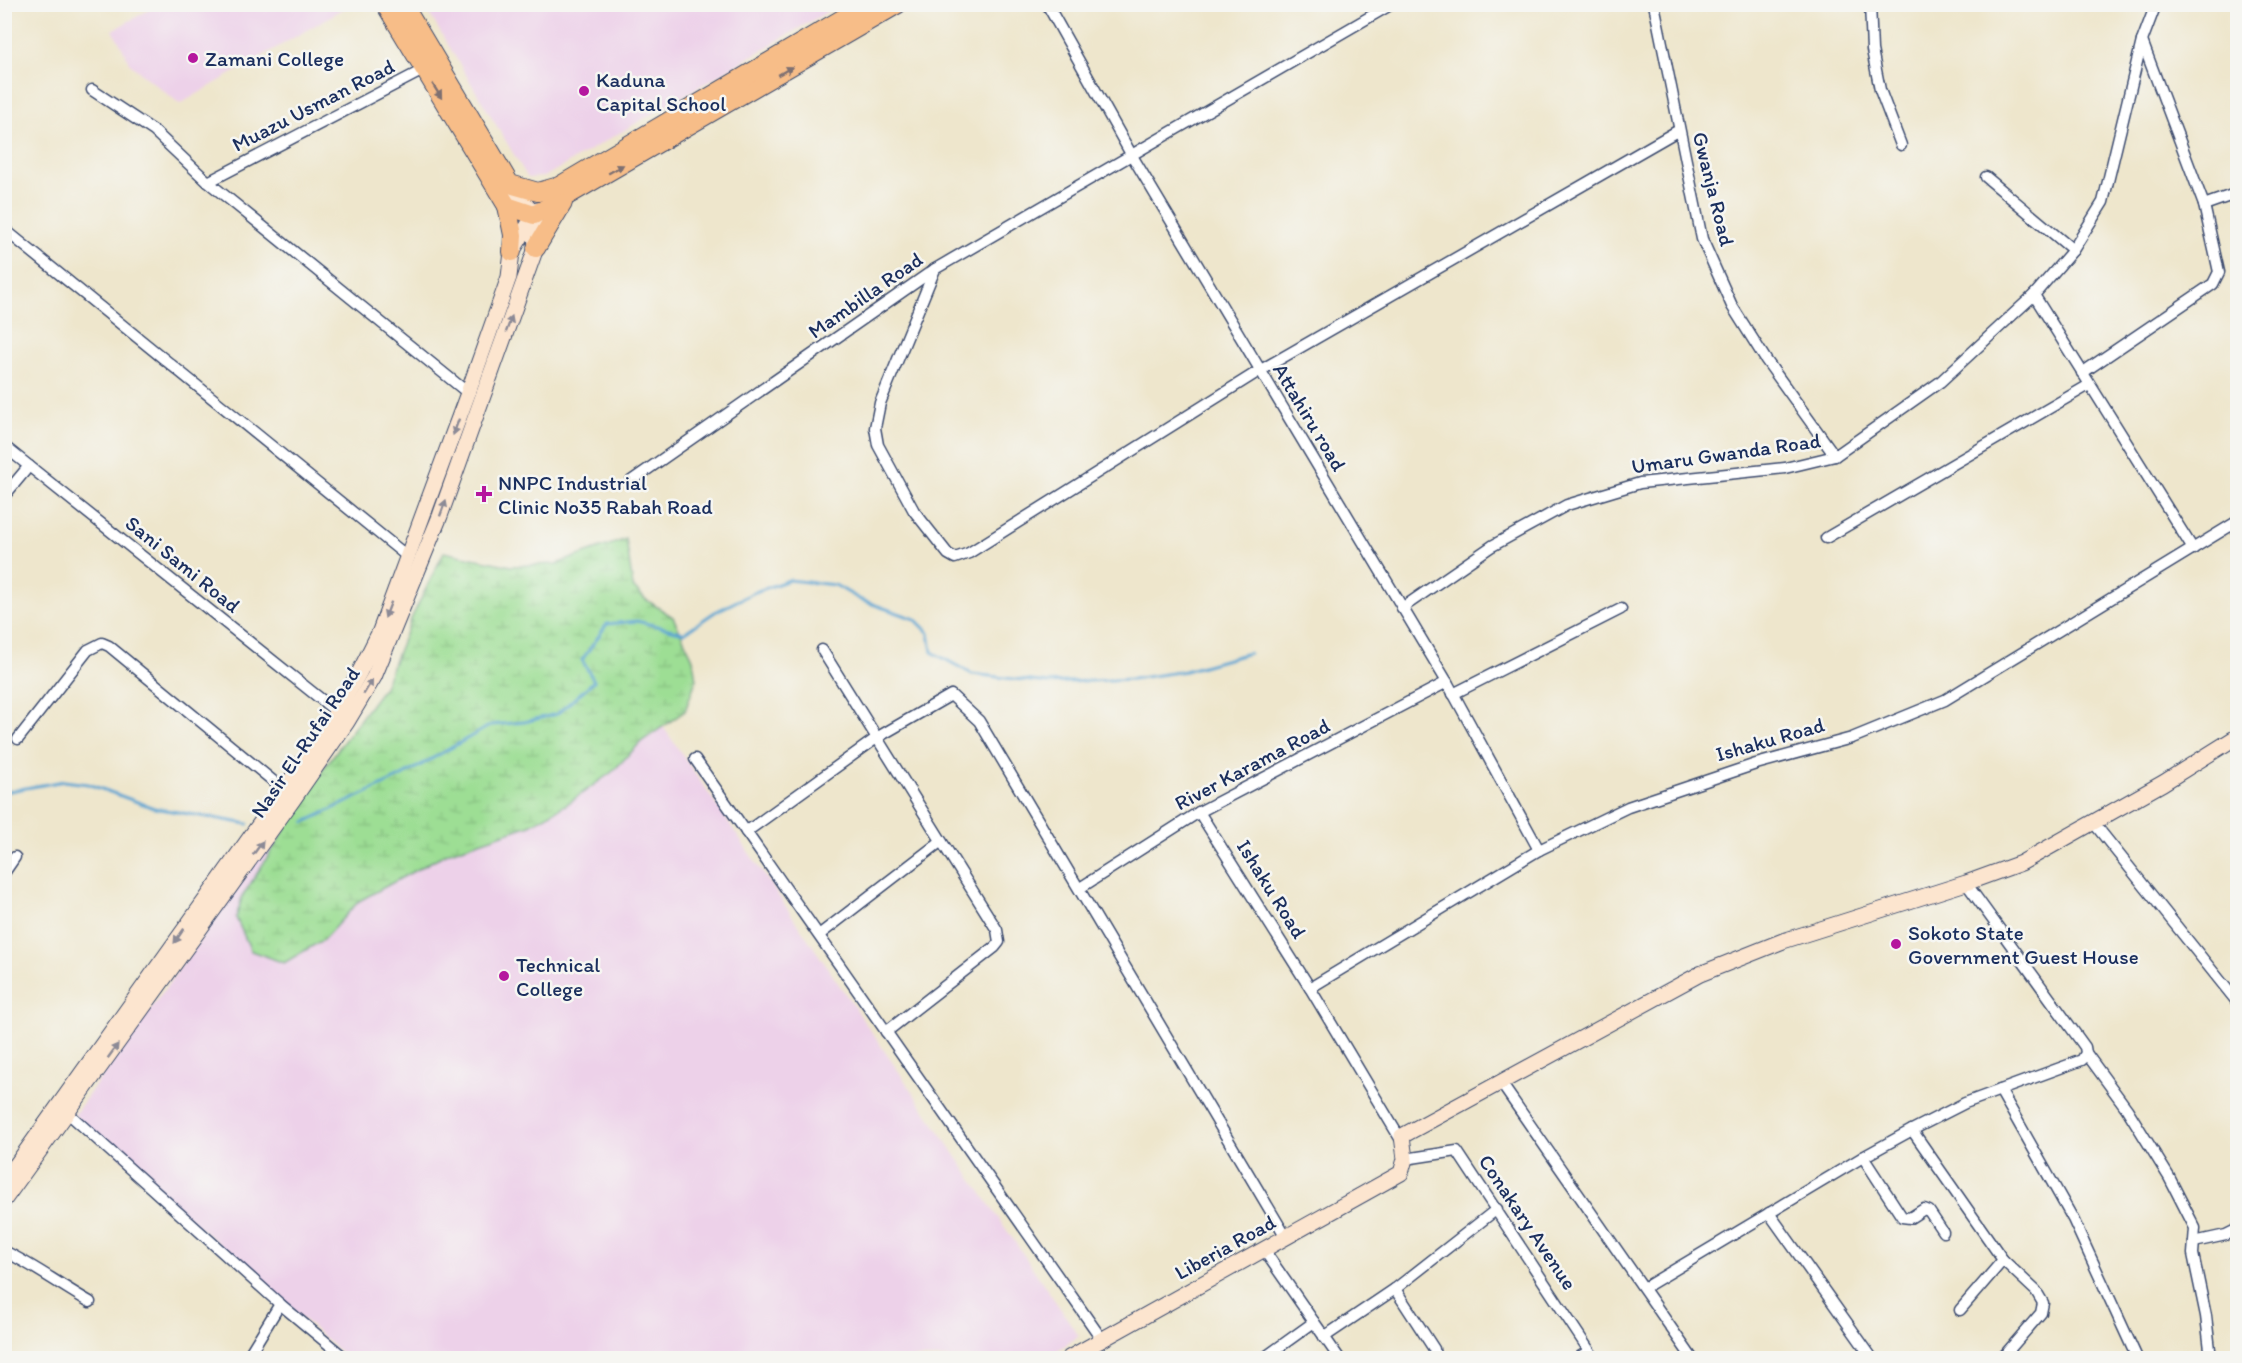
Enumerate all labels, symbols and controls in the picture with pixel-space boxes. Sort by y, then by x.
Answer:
place label: Zamani College [205,46,344,71]
marker: Zamani College [186,51,200,65]
street label: Muazu Usman Road [228,53,398,157]
one-way arrow [776,66,793,76]
place label: Kaduna Capital School [596,67,726,116]
one-way arrow [431,83,442,99]
marker: Kaduna Capital School [577,84,591,98]
street label: Gwanja Road [1688,129,1740,249]
one-way arrow [608,164,624,175]
street label: Mambilla Road [803,246,927,344]
one-way arrow [505,315,515,333]
street label: Attahiru road [1268,359,1352,476]
one-way arrow [451,418,460,436]
street label: Umaru Gwanda Road [1630,427,1823,479]
place label: NNPC Industrial Clinic No35 Rabah Road [498,470,713,519]
marker: NNPC Industrial Clinic No35 Rabah Road [475,485,493,503]
one-way arrow [439,498,449,516]
street label: Sani Sami Road [121,510,246,618]
one-way arrow [383,601,392,619]
street label: Nasir El-Rufai Road [245,661,365,822]
one-way arrow [363,678,373,695]
street label: Ishaku Road [1713,711,1828,766]
street label: River Karama Road [1170,713,1334,815]
street label: Ishaku Road [1232,835,1312,943]
one-way arrow [252,841,264,857]
place label: Sokoto State Government Guest House [1908,920,2139,969]
one-way arrow [173,928,185,944]
marker: Sokoto State Government Guest House [1889,937,1903,951]
place label: Technical College [516,952,600,1001]
marker: Technical College [497,969,511,983]
one-way arrow [107,1043,119,1059]
street label: Conakary Avenue [1474,1150,1582,1294]
street label: Liberia Road [1170,1209,1280,1285]

